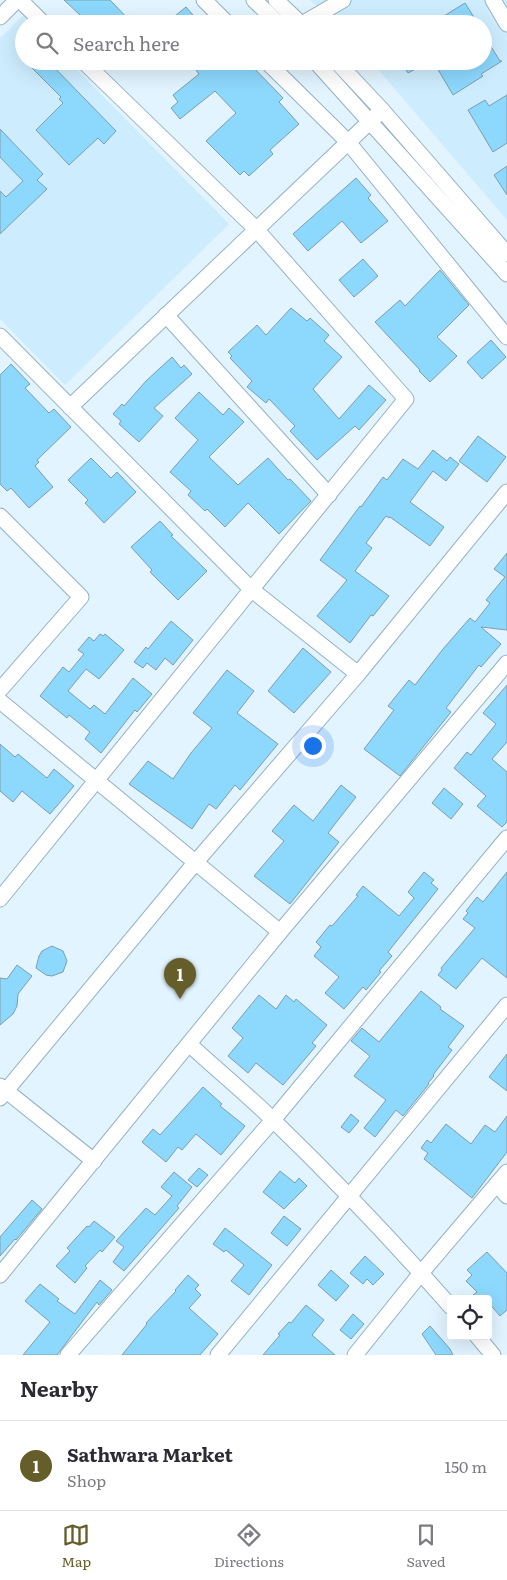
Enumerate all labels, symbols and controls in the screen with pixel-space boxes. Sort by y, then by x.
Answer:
search box [15,15,492,70]
icon: search [33,29,61,57]
text: Search here [73,29,180,57]
your location [300,733,326,759]
pin: 1 [164,958,196,999]
map controls [447,1295,492,1340]
button: locate [447,1295,492,1340]
text: Nearby [20,1372,98,1403]
text: Sathwara Market [67,1440,233,1468]
text: 1 [33,1454,39,1478]
text: 150 m [444,1454,487,1478]
text: Shop [67,1468,106,1492]
tab: Map [61,1521,91,1571]
tab: Directions [214,1521,284,1571]
tab: Saved [407,1521,446,1571]

